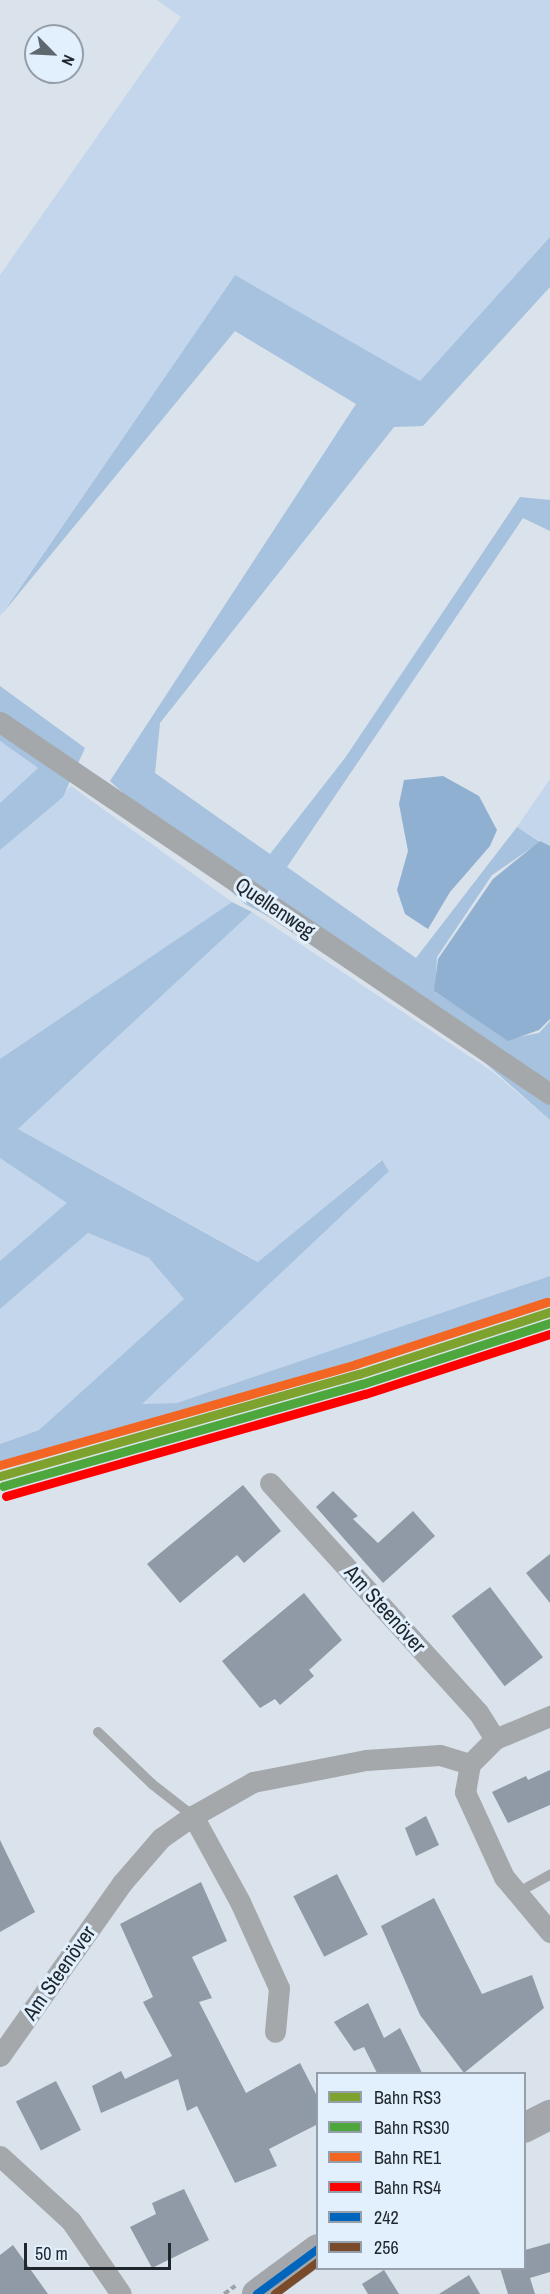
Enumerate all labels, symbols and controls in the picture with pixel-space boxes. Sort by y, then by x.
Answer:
north arrow [24,24,84,84]
text: N [57,52,81,69]
street label: Quellenweg [230,872,320,944]
street label: Am Steenöver [339,1560,431,1658]
street label: Am Steenöver [17,1921,101,2025]
legend [316,2072,526,2270]
text: Bahn RS3 [374,2085,441,2110]
text: Bahn RS30 [374,2115,450,2140]
text: Bahn RE1 [374,2145,441,2170]
text: Bahn RS4 [374,2175,441,2200]
text: 242 [374,2205,399,2230]
scale bar [27,2231,174,2269]
text: 256 [374,2235,399,2260]
text: 50 m [35,2241,68,2266]

